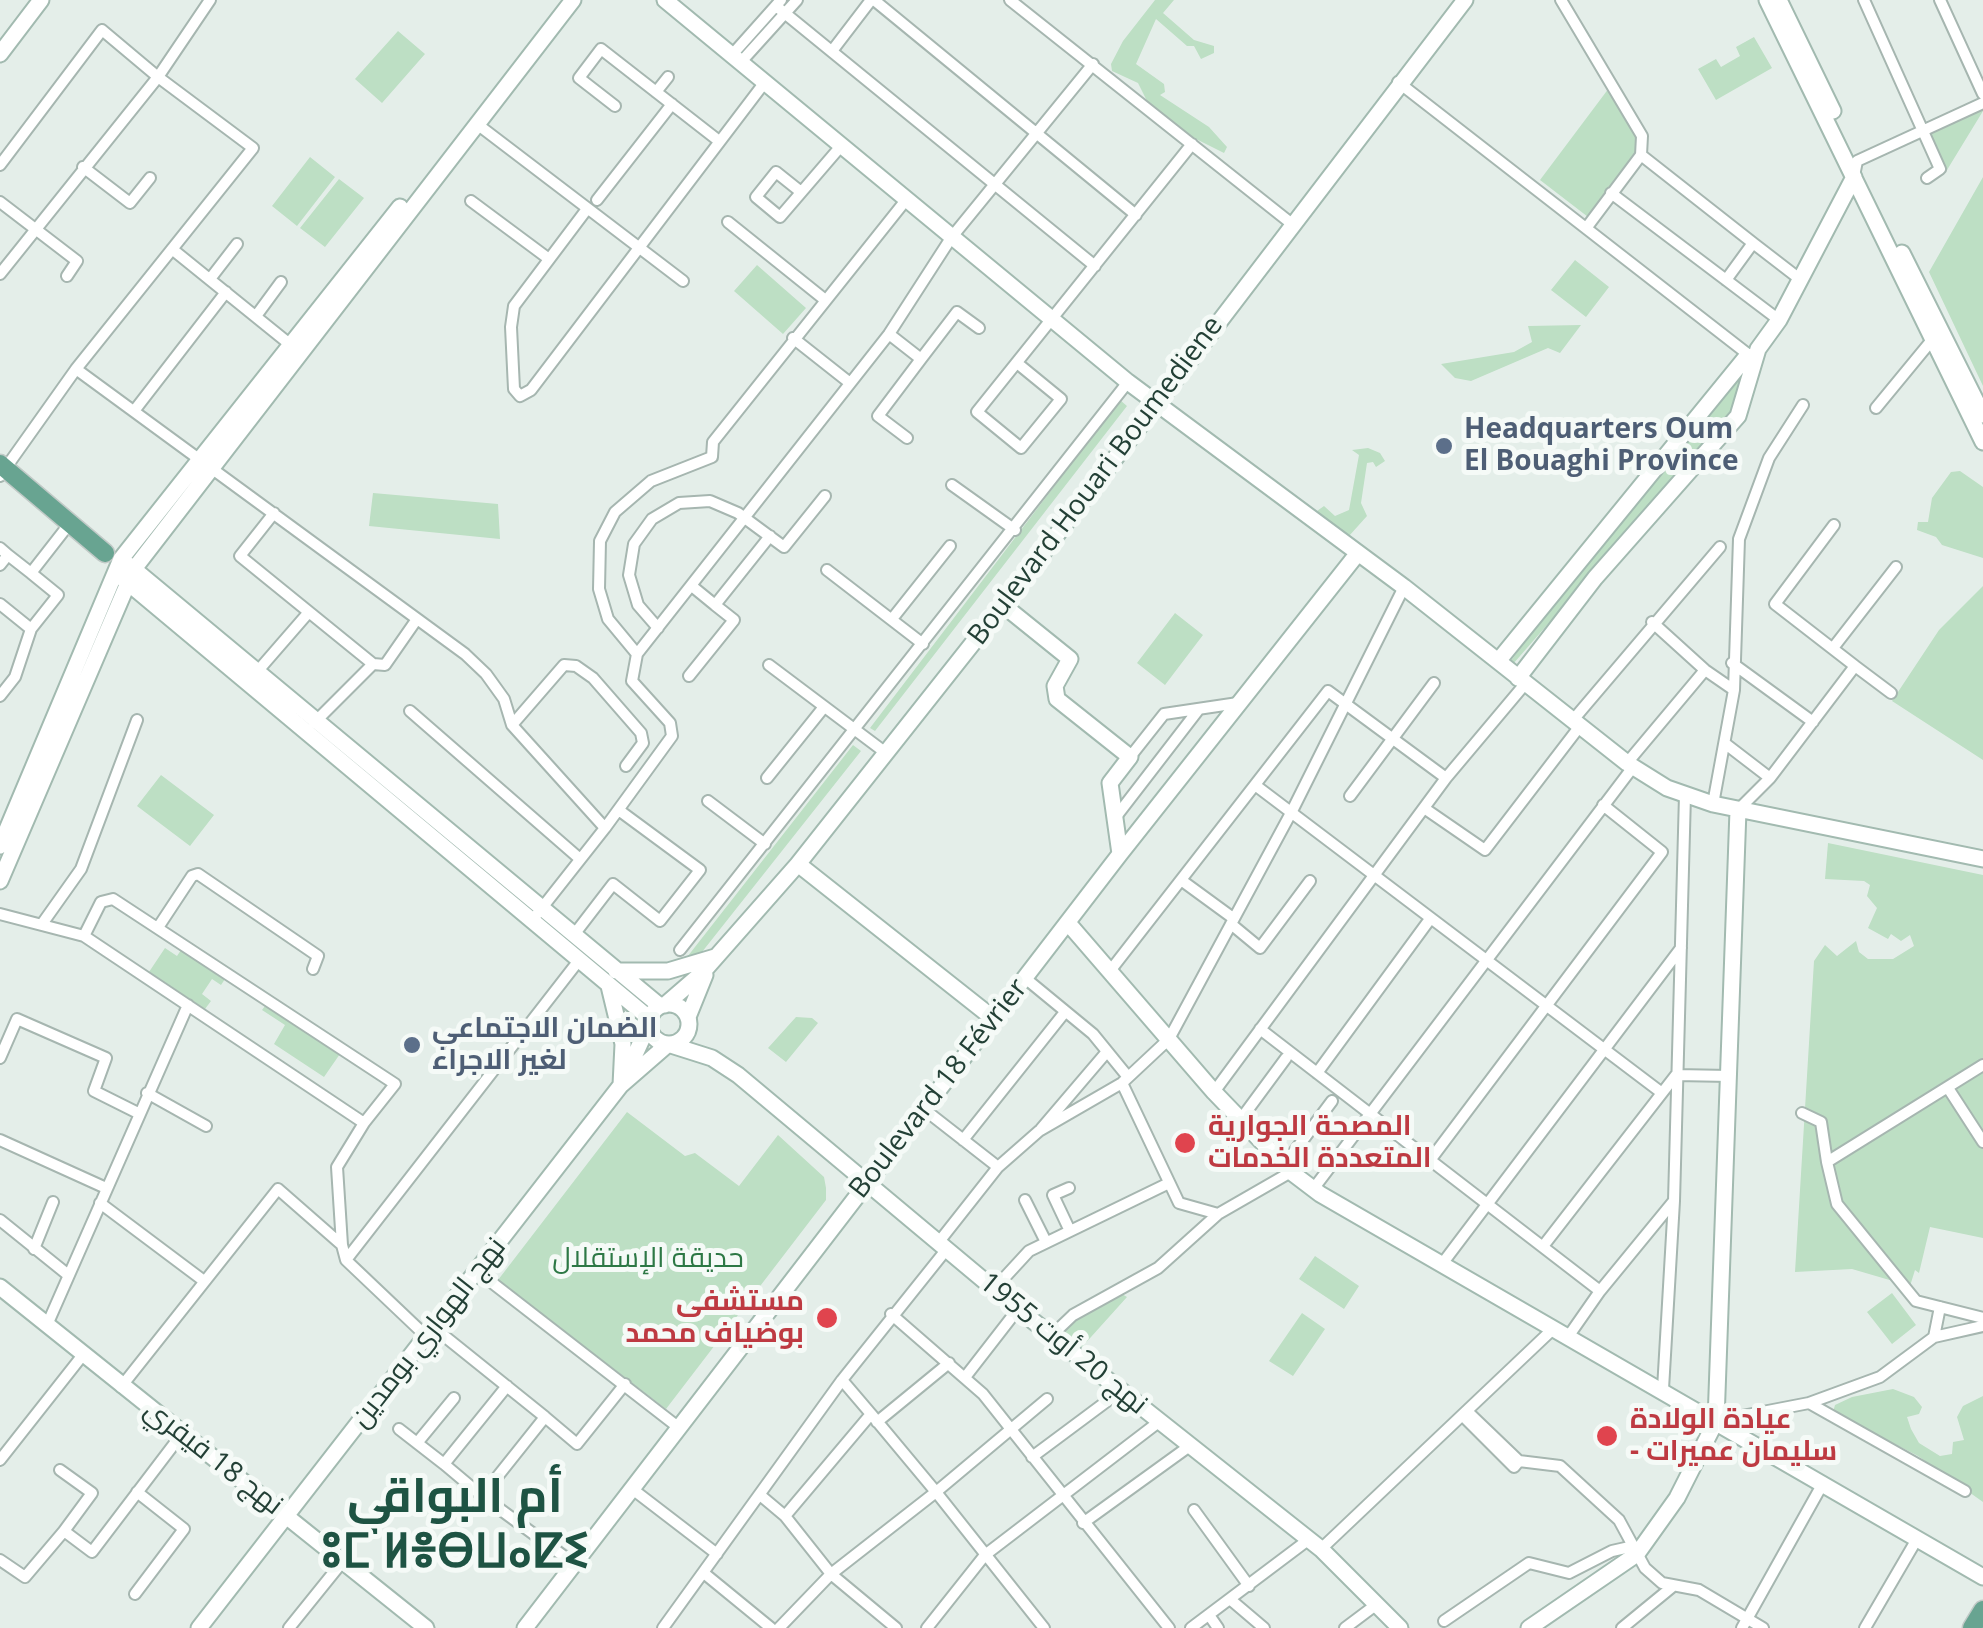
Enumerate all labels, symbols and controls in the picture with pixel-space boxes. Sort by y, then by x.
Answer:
street label: Boulevard Houari Boumediene [961,310,1231,652]
place label: Headquarters Oum El Bouaghi Province [1464,413,1738,479]
marker: Headquarters Oum El Bouaghi Province [1433,435,1455,457]
street label: Boulevard 18 Février [843,973,1035,1205]
place label: الضمان الاجتماعي لغير الاجراء [432,1012,657,1078]
marker: الضمان الاجتماعي لغير الاجراء [401,1034,423,1056]
place label: المصحة الجوارية المتعددة الخدمات [1208,1110,1432,1176]
marker: المصحة الجوارية المتعددة الخدمات [1172,1130,1198,1156]
street label: نهج الهواري بومدين [344,1231,514,1435]
park label: حديقة الإستقلال [552,1242,744,1276]
street label: نهج 20 أوت 1955 [972,1266,1154,1422]
place label: مستشفى بوضياف محمد [626,1285,804,1351]
marker: مستشفى بوضياف محمد [814,1305,840,1331]
street label: نهج 18 فيفري [137,1393,289,1523]
place label: عيادة الولادة - سليمان عميرات [1630,1403,1837,1469]
marker: عيادة الولادة - سليمان عميرات [1594,1423,1620,1449]
district label: أم البواقي ⵓⵎ ⵍⴻⴱⵡⴰⵇⵉ [321,1469,589,1582]

